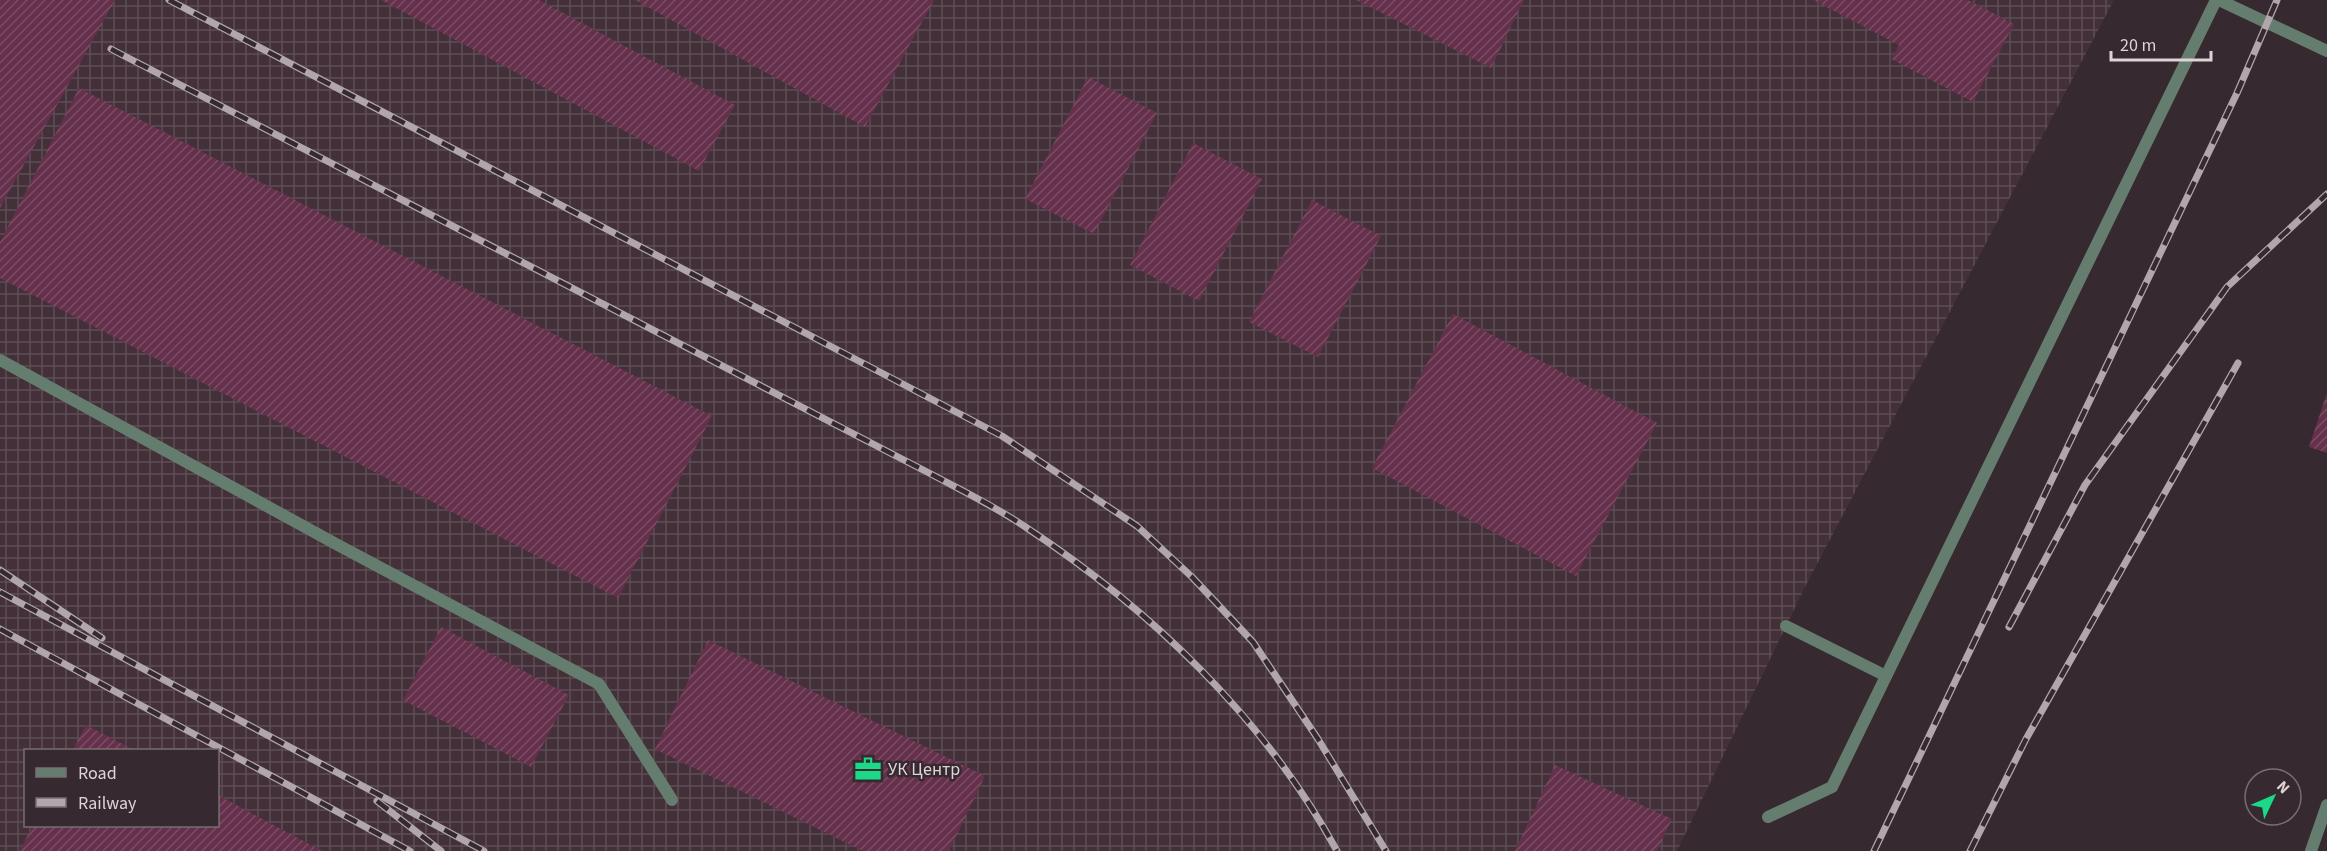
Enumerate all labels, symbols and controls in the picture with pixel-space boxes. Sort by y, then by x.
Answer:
scale bar [2111,24,2212,62]
text: 20 m [2120,33,2156,58]
legend [24,749,219,827]
office icon: УК Центр [853,754,883,784]
place label: УК Центр [888,757,960,782]
text: Road [78,761,117,786]
north arrow [2243,767,2303,827]
text: N [2271,776,2295,799]
text: Railway [78,791,137,816]

